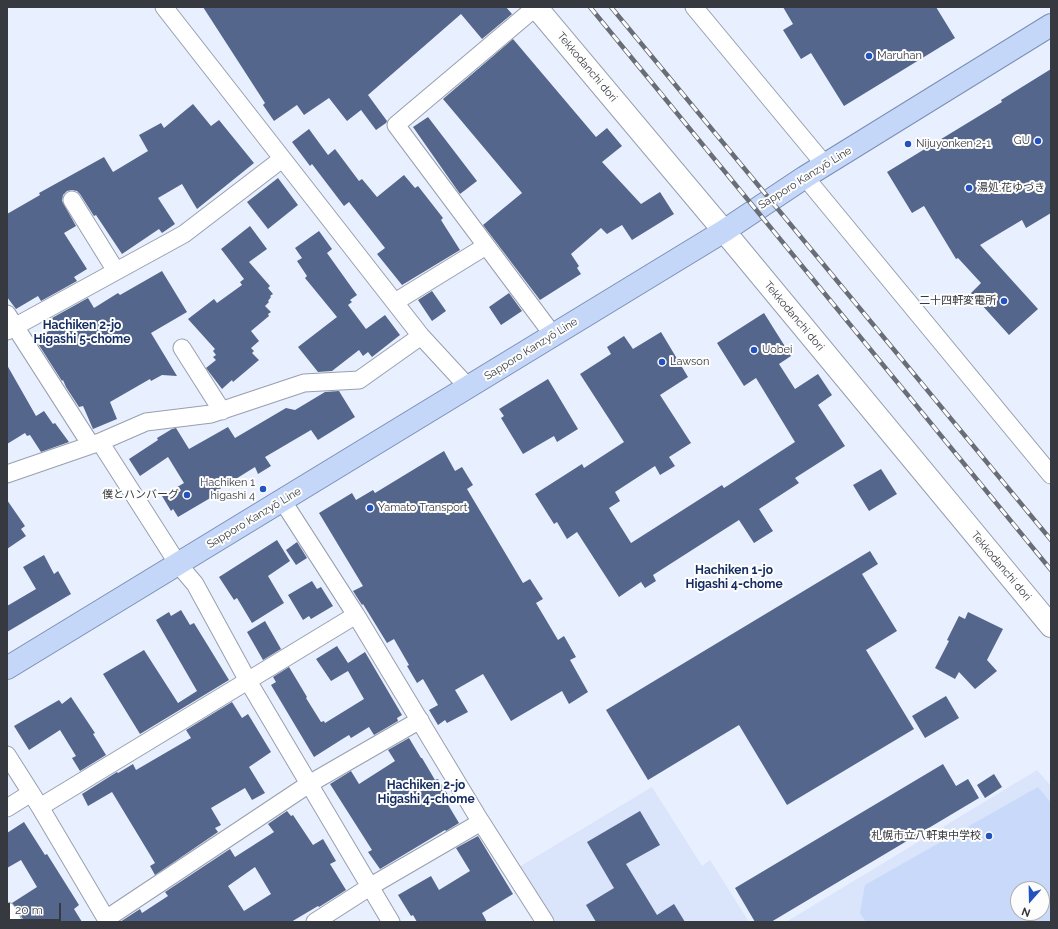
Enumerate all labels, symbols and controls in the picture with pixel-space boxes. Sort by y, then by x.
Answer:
street label: Tekkodanchi dori [554,30,620,104]
place label: Maruhan [877,49,922,63]
marker: Maruhan [864,51,874,61]
place label: GU [1014,134,1030,148]
marker: GU [1033,136,1043,146]
place label: Nijuyonken 2-1 [916,137,991,151]
marker: Nijuyonken 2-1 [903,139,913,149]
street label: Sapporo Kanzyō Line [756,144,854,212]
place label: 湯処;花ゆづき [977,181,1045,195]
marker: 湯処;花ゆづき [964,183,974,193]
street label: Tekkodanchi dori [761,279,827,353]
place label: 二十四軒変電所 [919,294,996,308]
marker: 二十四軒変電所 [999,296,1009,306]
street label: Sapporo Kanzyō Line [482,315,580,383]
district label: Hachiken 2-jo Higashi 5-chome [34,318,130,346]
place label: Uobei [762,343,792,357]
marker: Uobei [749,345,759,355]
place label: Lawson [670,355,709,369]
marker: Lawson [657,357,667,367]
place label: Hachiken 1 higashi 4 [200,476,255,502]
marker: Hachiken 1 higashi 4 [258,484,268,494]
street label: Sapporo Kanzyō Line [205,485,303,551]
place label: 僕とハンバーグ [102,488,179,502]
marker: 僕とハンバーグ [182,490,192,500]
place label: Yamato Transport [378,501,467,515]
marker: Yamato Transport [365,503,375,513]
street label: Tekkodanchi dori [968,529,1034,603]
district label: Hachiken 1-jo Higashi 4-chome [685,563,783,591]
district label: Hachiken 2-jo Higashi 4-chome [377,778,475,806]
place label: 札幌市立八軒東中学校 [871,829,981,843]
marker: 札幌市立八軒東中学校 [984,831,994,841]
north arrow [1010,881,1050,921]
scale bar [10,895,63,921]
text: 20 m [15,903,43,917]
text: N [1020,904,1032,919]

